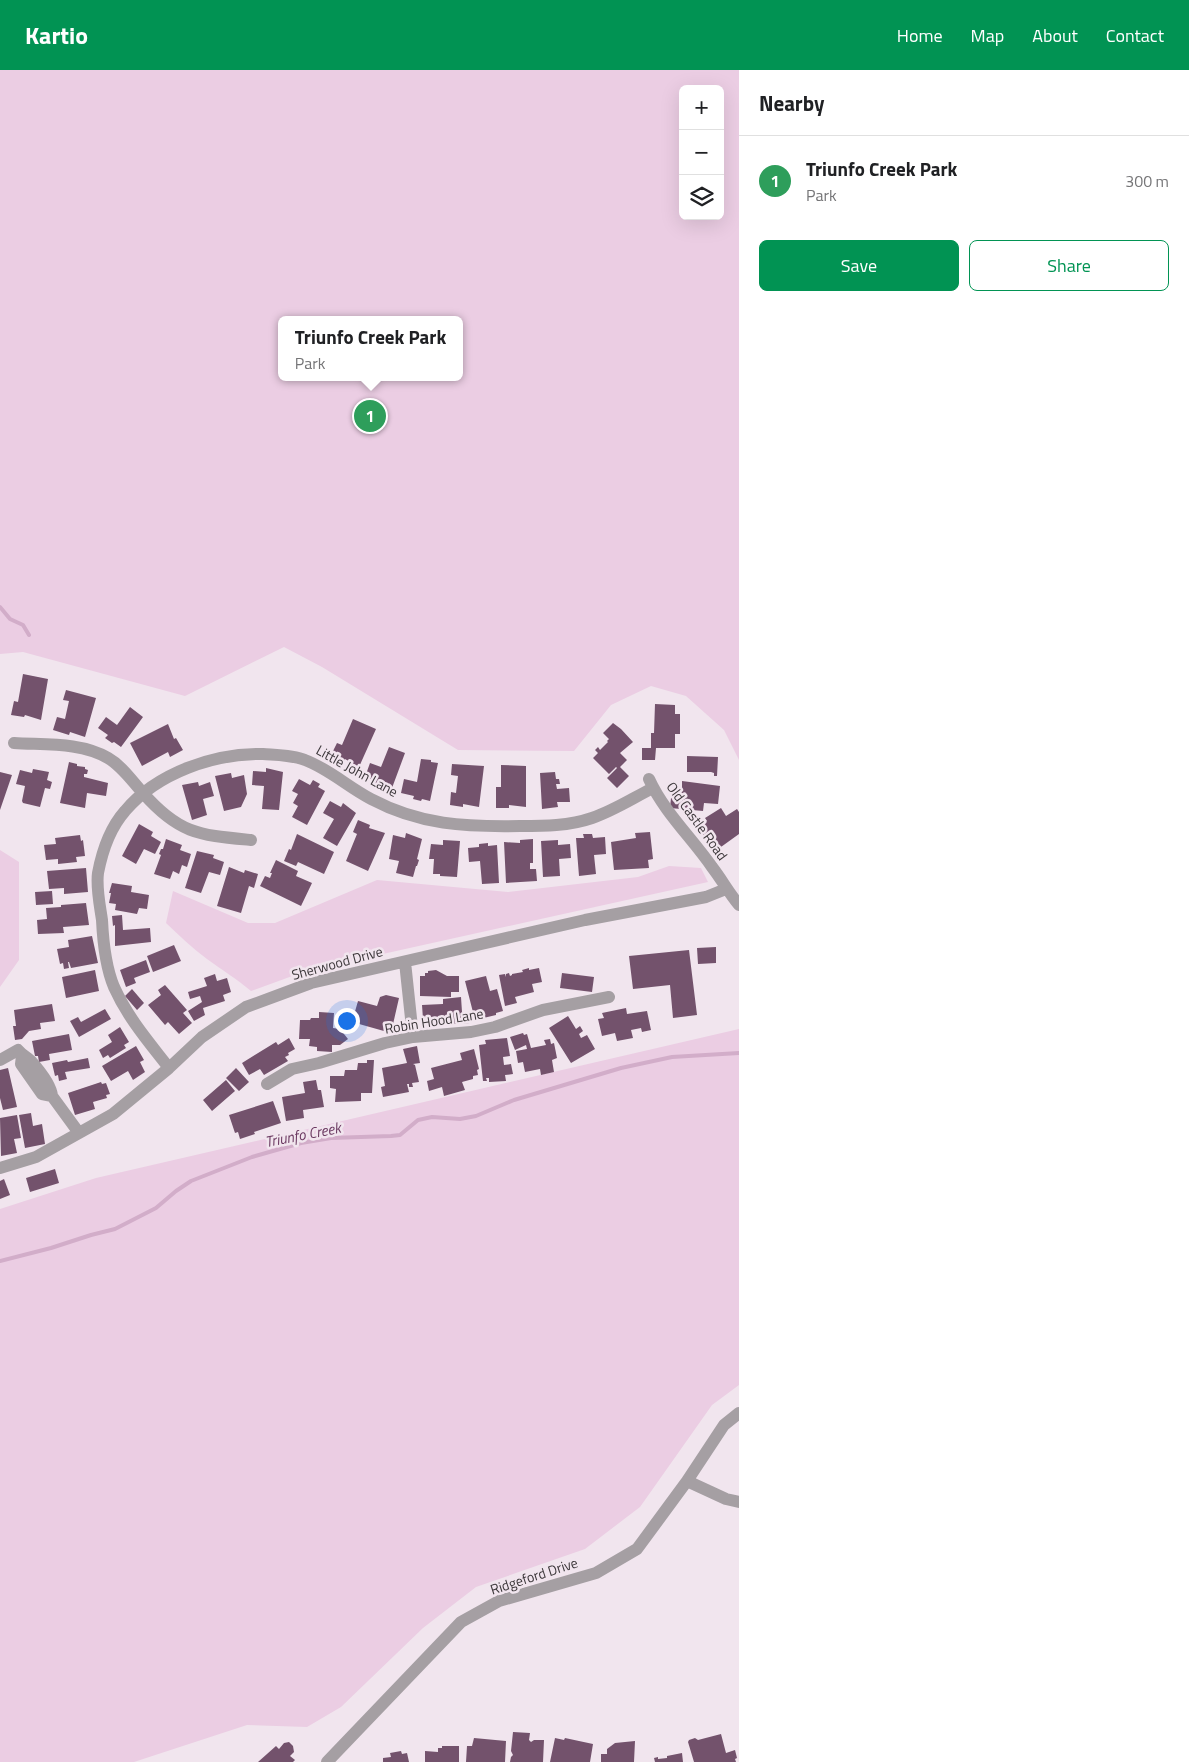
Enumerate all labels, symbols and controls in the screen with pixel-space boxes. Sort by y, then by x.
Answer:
text: Kartio [25,17,88,53]
text: Home [897,22,943,49]
text: Map [971,22,1004,49]
text: About [1032,22,1078,49]
text: Contact [1106,22,1164,49]
map controls [679,85,724,220]
button: + [679,85,724,130]
text: Nearby [759,87,824,119]
button: − [679,130,724,175]
text: Triunfo Creek Park [806,154,957,183]
text: 1 [771,169,779,193]
text: 300 m [1125,169,1169,193]
button: layers [679,175,724,220]
text: Park [806,183,837,207]
button: Save [759,240,959,291]
button: Share [969,240,1169,291]
popup [278,316,463,381]
text: Triunfo Creek Park [295,322,446,351]
text: Park [295,351,325,375]
pin: 1 [354,397,386,435]
street label: Little John Lane [312,739,402,802]
street label: Old Castle Road [662,777,733,864]
street label: Sherwood Drive [289,940,385,985]
street label: Robin Hood Lane [383,1002,485,1039]
your location [334,1008,360,1034]
water label: Triunfo Creek [263,1115,345,1153]
street label: Ridgeford Drive [487,1551,580,1600]

